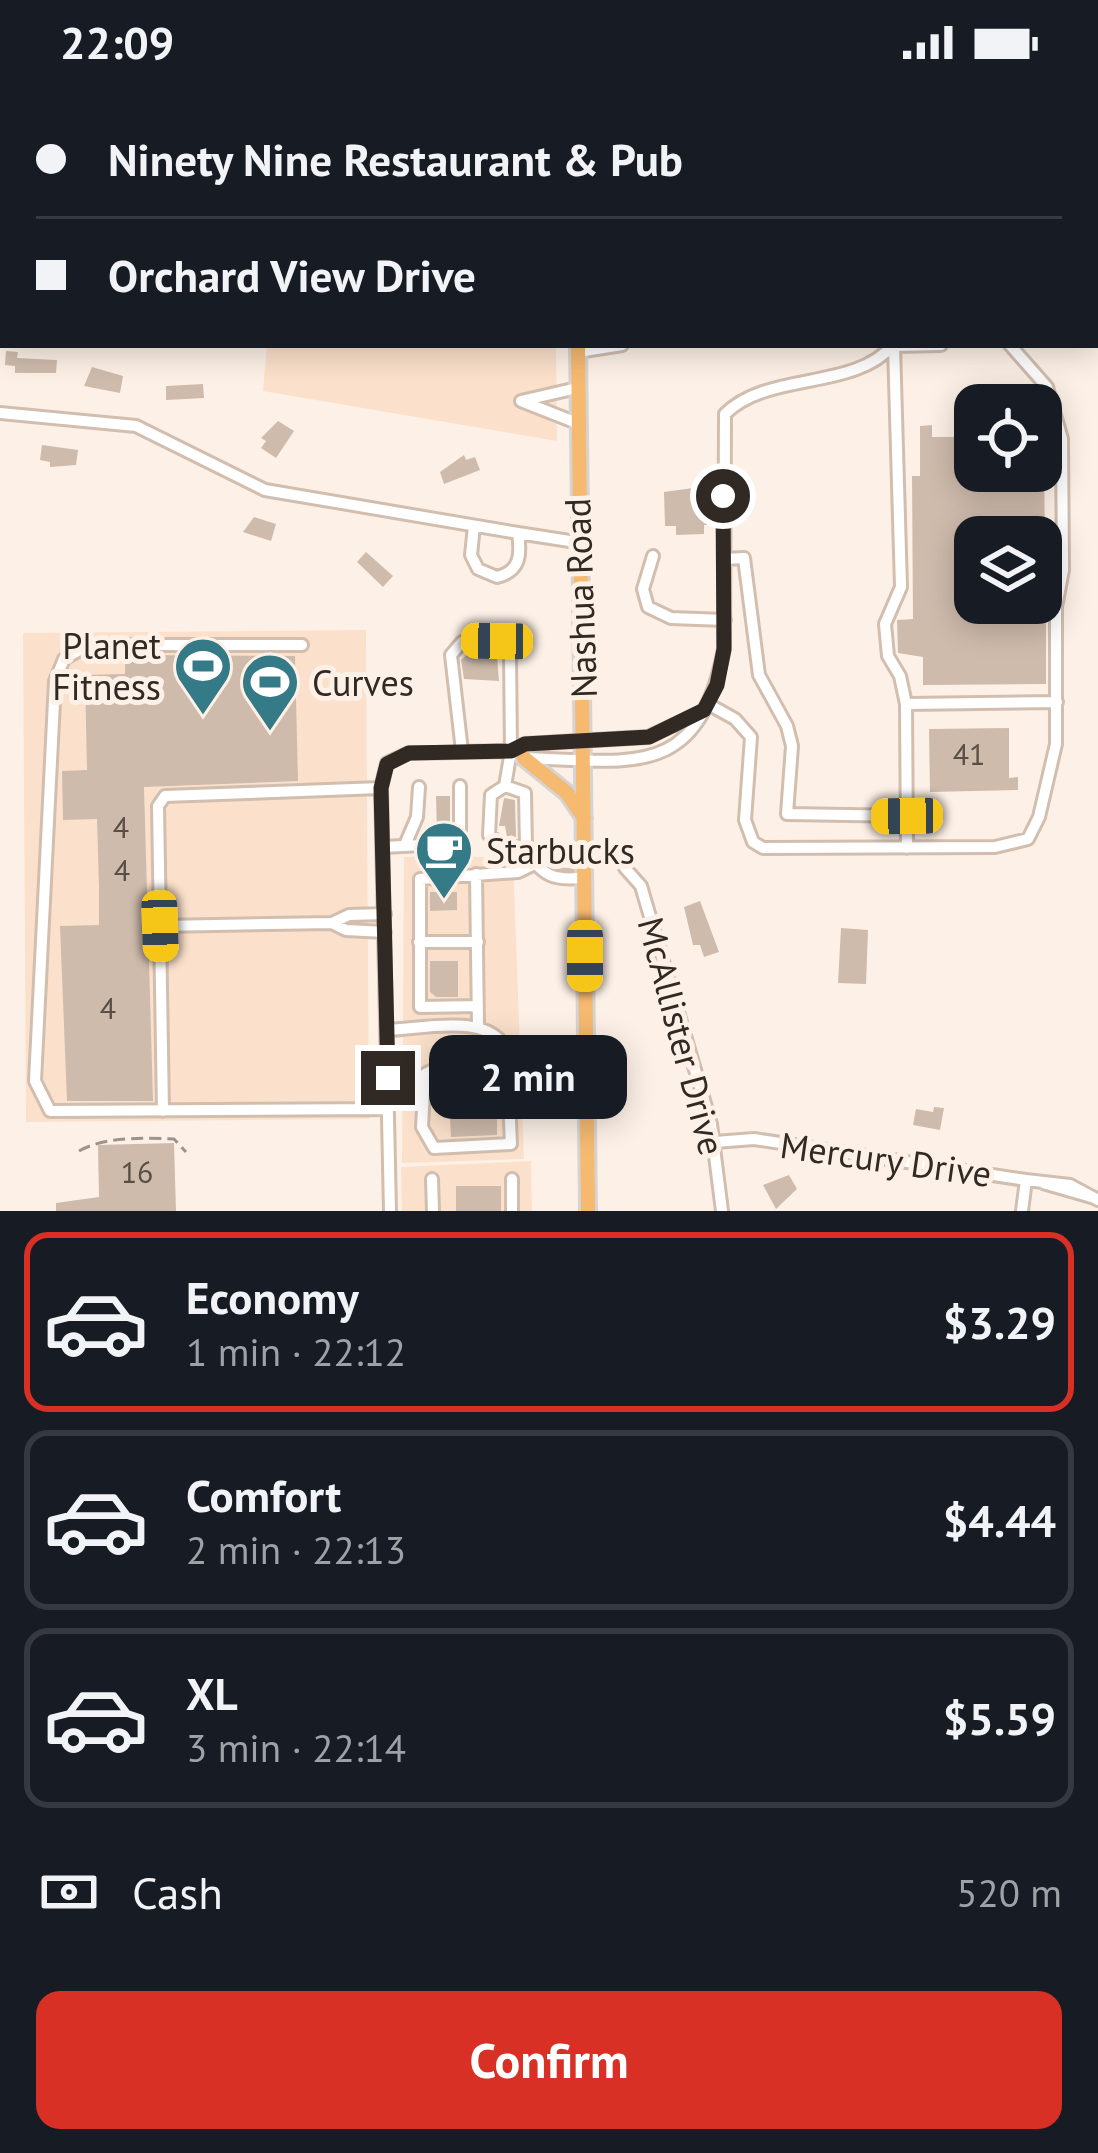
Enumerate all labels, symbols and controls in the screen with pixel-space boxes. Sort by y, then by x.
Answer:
text: 22:09 [60,13,174,71]
text: Ninety Nine Restaurant & Pub [108,130,683,188]
text: Orchard View Drive [108,246,476,304]
map controls [954,384,1062,624]
button: locate [954,384,1062,492]
route start [696,469,750,523]
street label: Nashua Road [553,497,607,699]
button: layers [954,516,1062,624]
place label: Planet Fitness [52,622,161,710]
car [461,622,533,660]
sports icon: Planet Fitness [172,635,234,717]
sports icon: Curves [239,651,301,733]
place label: Curves [312,659,414,706]
house number: 41 [953,734,985,773]
car [871,797,943,835]
house number: 4 [113,807,129,846]
cafe icon: Starbucks [413,819,475,901]
place label: Starbucks [486,827,635,874]
house number: 4 [114,850,130,889]
car [141,889,179,963]
street label: McAllister Drive [628,912,736,1160]
car [567,920,603,992]
house number: 4 [100,988,116,1027]
callout: 2 min [430,1036,628,1120]
route end [361,1051,415,1105]
text: 2 min [480,1051,576,1102]
street label: Mercury Drive [777,1121,995,1197]
house number: 16 [121,1152,153,1191]
icon: car [42,1268,150,1376]
text: Economy [186,1268,359,1326]
text: $3.29 [943,1293,1056,1351]
text: 1 min · 22:12 [186,1326,406,1377]
icon: car [42,1466,150,1574]
text: Comfort [186,1466,341,1524]
text: $4.44 [943,1491,1056,1549]
text: 2 min · 22:13 [186,1524,406,1575]
icon: car [42,1664,150,1772]
text: XL [186,1664,238,1722]
text: $5.59 [943,1689,1056,1747]
text: 3 min · 22:14 [186,1722,406,1773]
icon: cash [36,1859,102,1925]
text: Cash [132,1863,223,1921]
text: 520 m [956,1867,1062,1918]
button: Confirm [36,1991,1062,2129]

